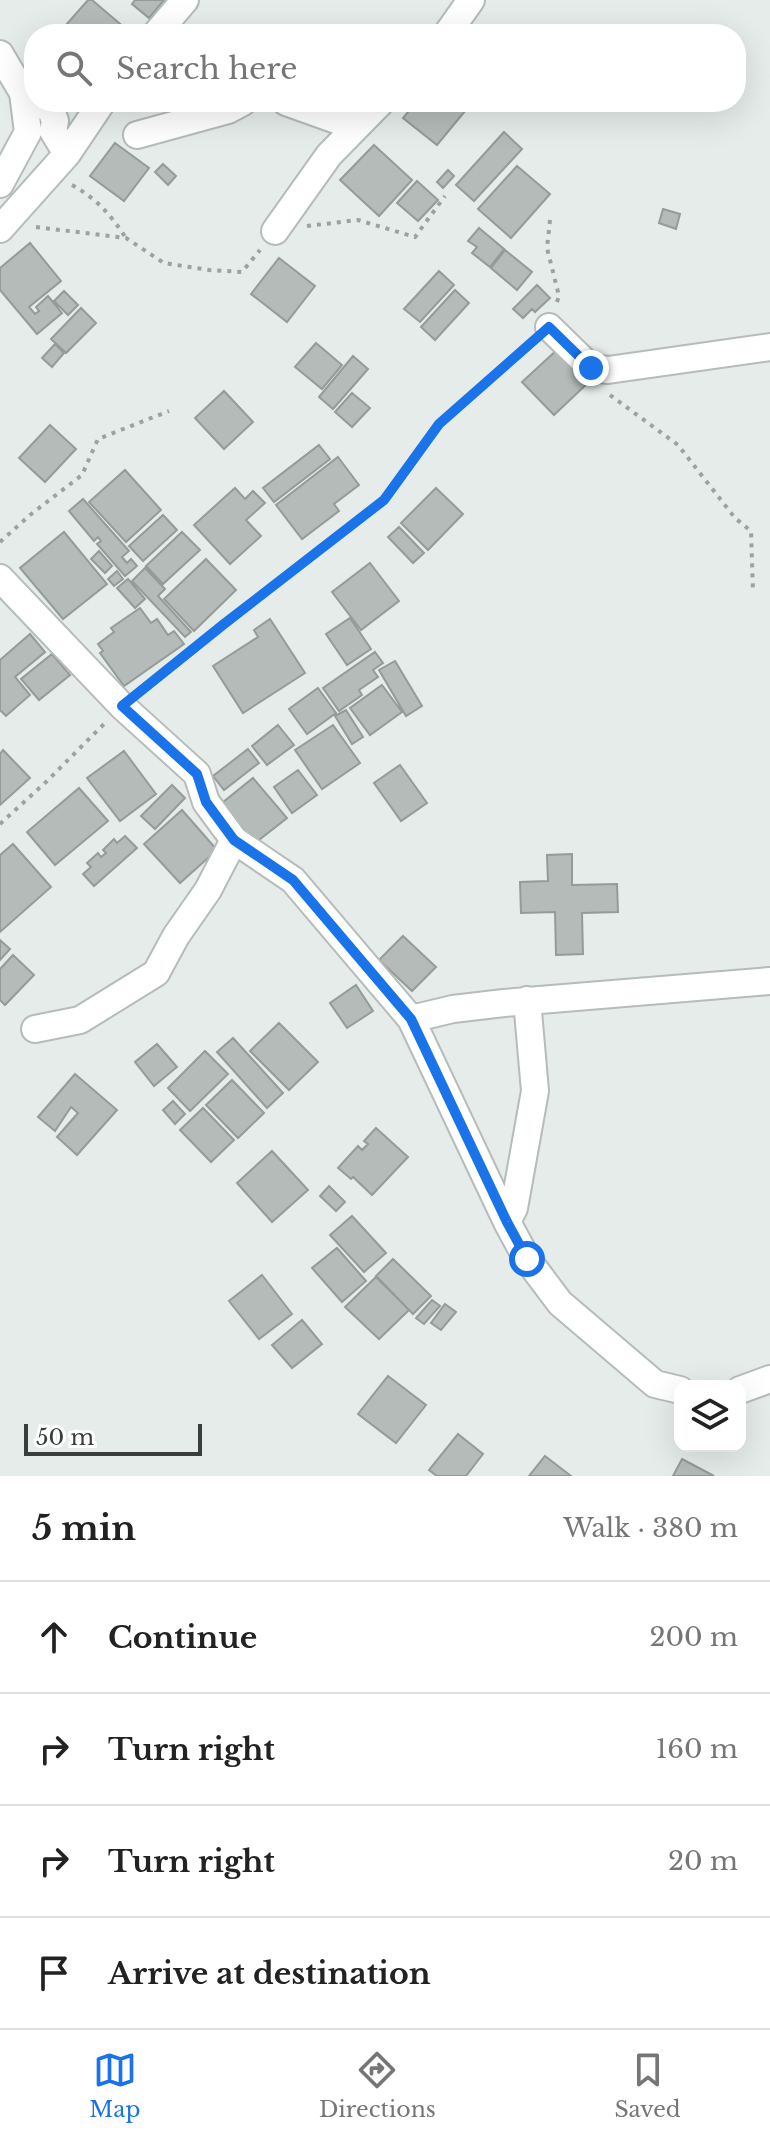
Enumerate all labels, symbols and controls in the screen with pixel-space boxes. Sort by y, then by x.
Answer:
search box [24,24,746,112]
icon: search [52,46,96,90]
text: Search here [116,50,297,87]
route end [573,350,609,386]
route start [509,1241,545,1277]
map controls [674,1380,746,1452]
button: layers [674,1380,746,1452]
scale bar [24,1420,202,1456]
text: 50 m [36,1424,94,1451]
text: 5 min [32,1507,136,1549]
text: Walk · 380 m [563,1512,738,1544]
icon: ahead [32,1615,76,1659]
text: Continue [108,1619,257,1656]
text: 200 m [649,1621,738,1653]
icon: right [32,1727,76,1771]
text: Turn right [108,1731,275,1768]
text: 160 m [656,1733,738,1765]
icon: right [32,1839,76,1883]
text: Turn right [108,1843,275,1880]
text: 20 m [668,1845,738,1877]
icon: arrive [32,1951,76,1995]
text: Arrive at destination [108,1955,431,1992]
tab: Map [89,2048,140,2123]
tab: Directions [319,2048,436,2123]
tab: Saved [614,2048,681,2123]

